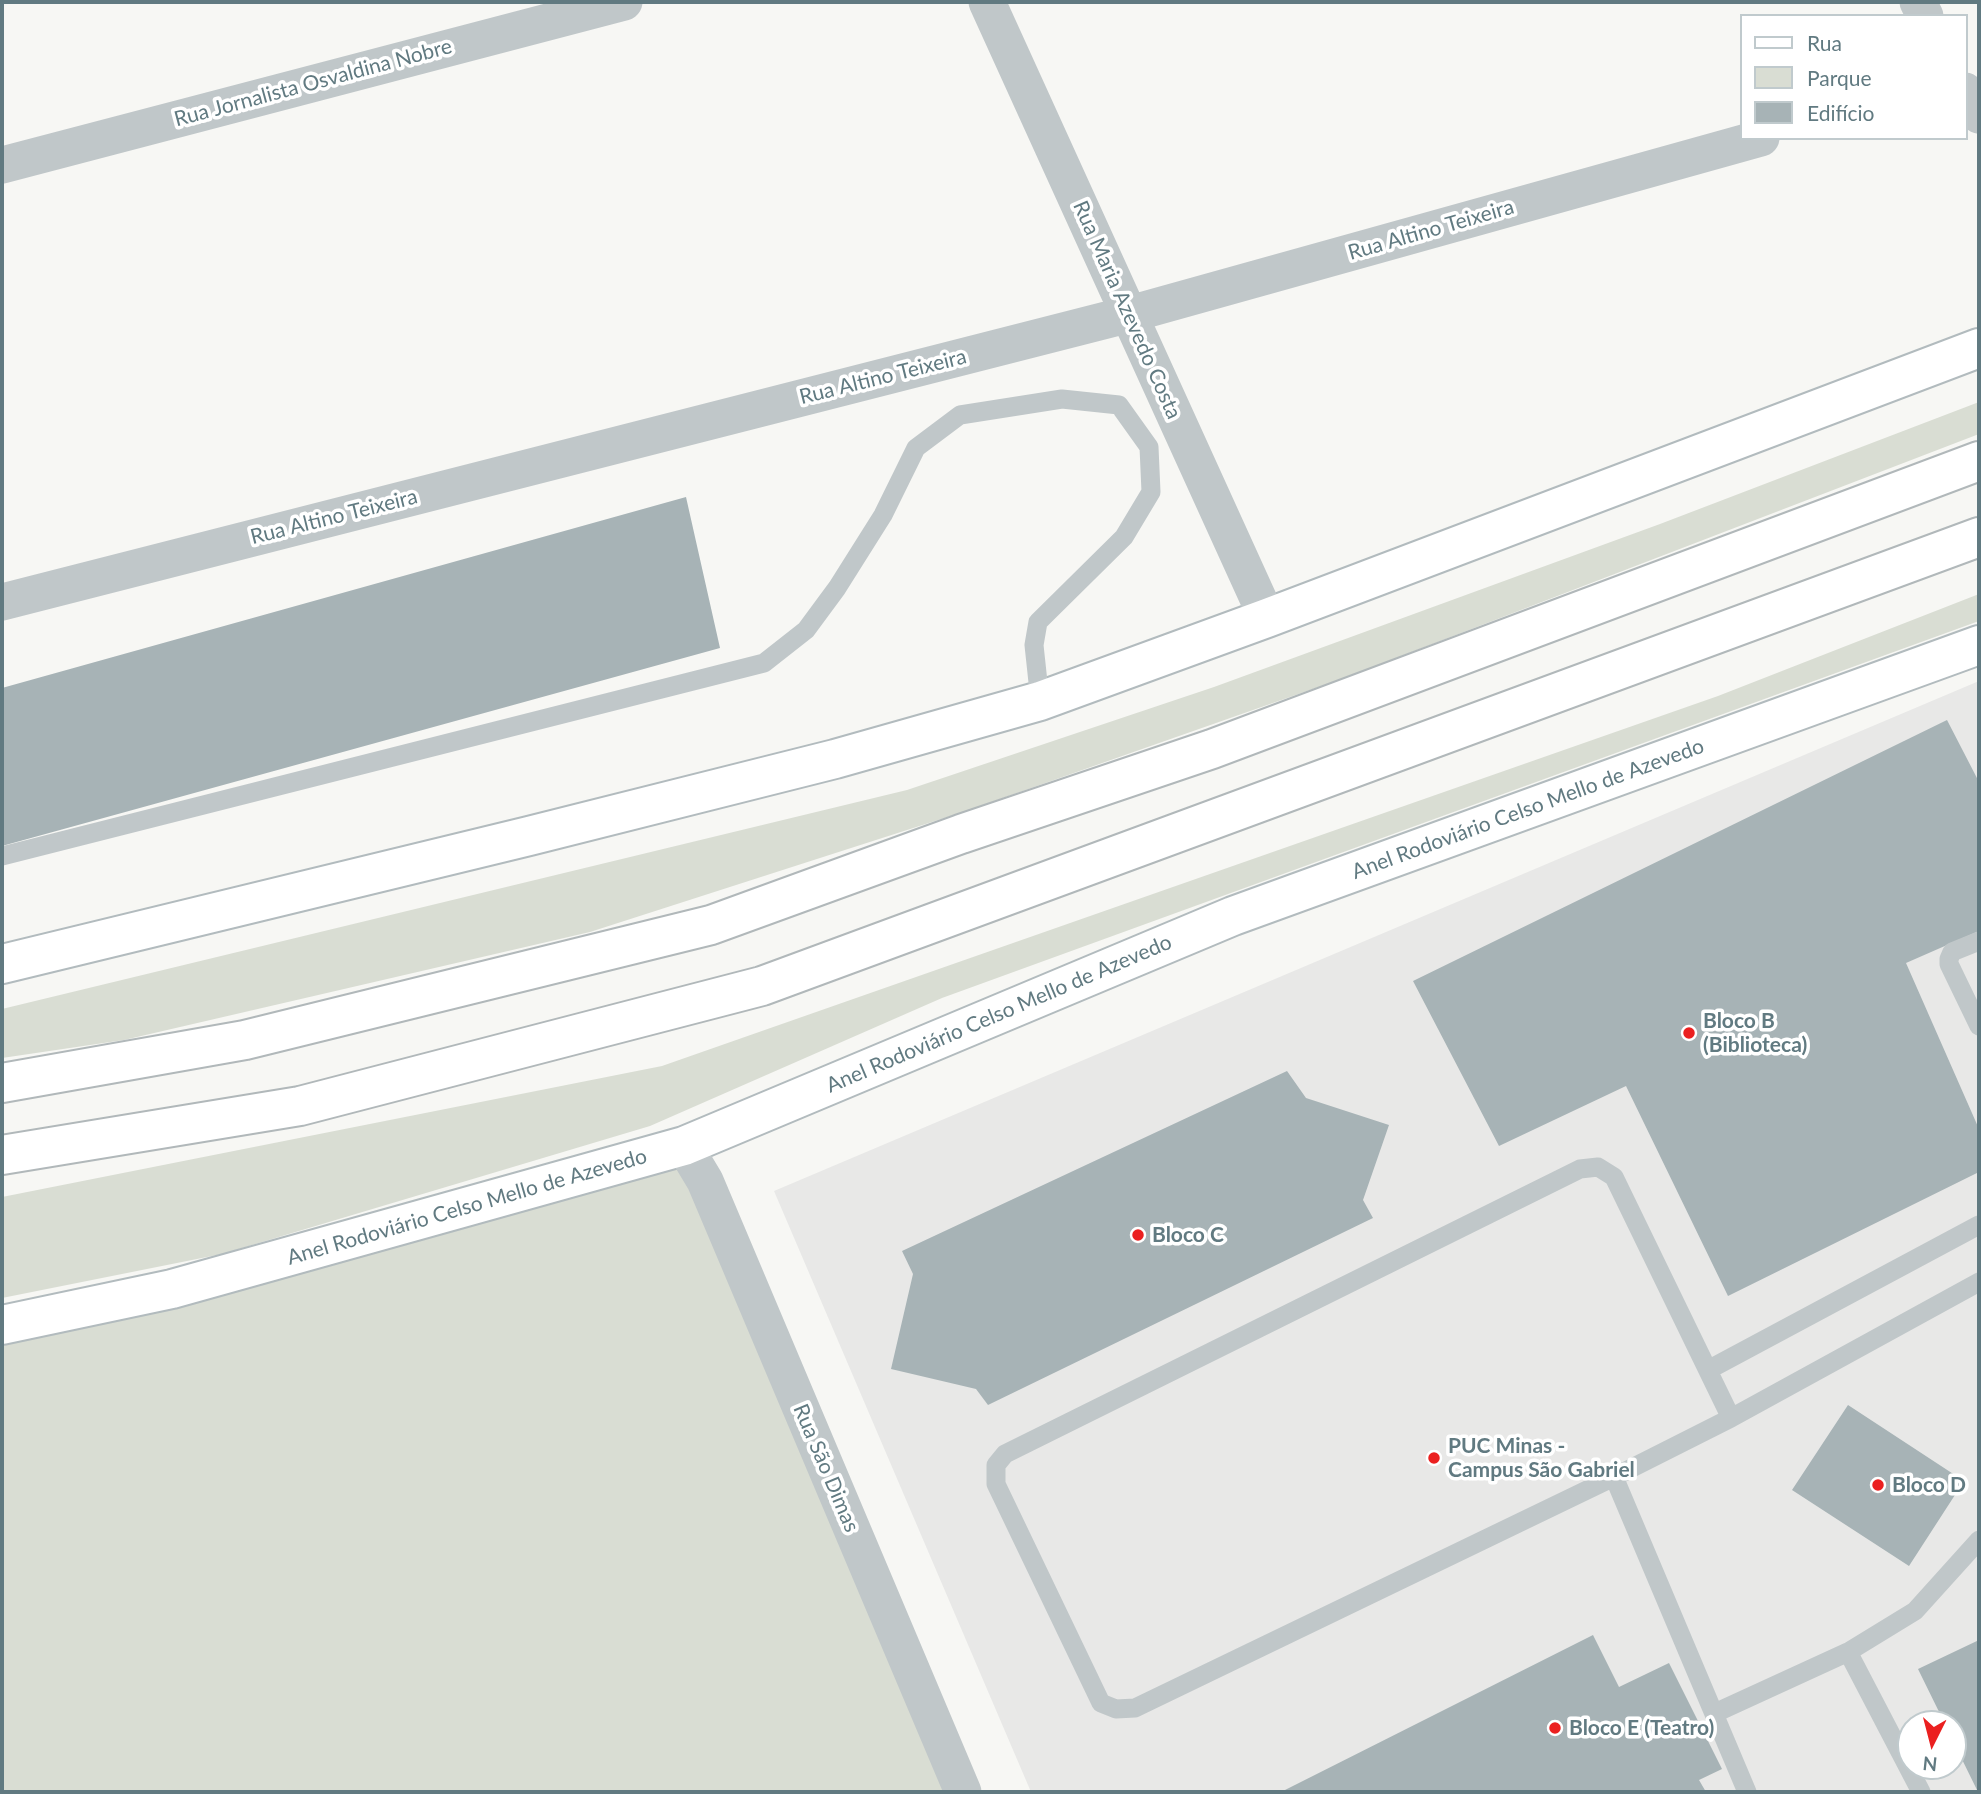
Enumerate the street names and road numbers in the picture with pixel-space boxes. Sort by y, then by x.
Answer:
street label: Rua Jornalista Osvaldina Nobre [171,34,455,132]
street label: Rua Altino Teixeira [1345,194,1517,266]
street label: Rua Maria Azevedo Costa [1067,197,1187,423]
street label: Rua Altino Teixeira [797,344,969,410]
street label: Rua Altino Teixeira [248,484,420,550]
street label: Anel Rodoviário Celso Mello de Azevedo [1348,733,1708,885]
street label: Anel Rodoviário Celso Mello de Azevedo [822,930,1176,1098]
street label: Anel Rodoviário Celso Mello de Azevedo [284,1143,650,1271]
street label: Rua São Dimas [788,1400,864,1536]

